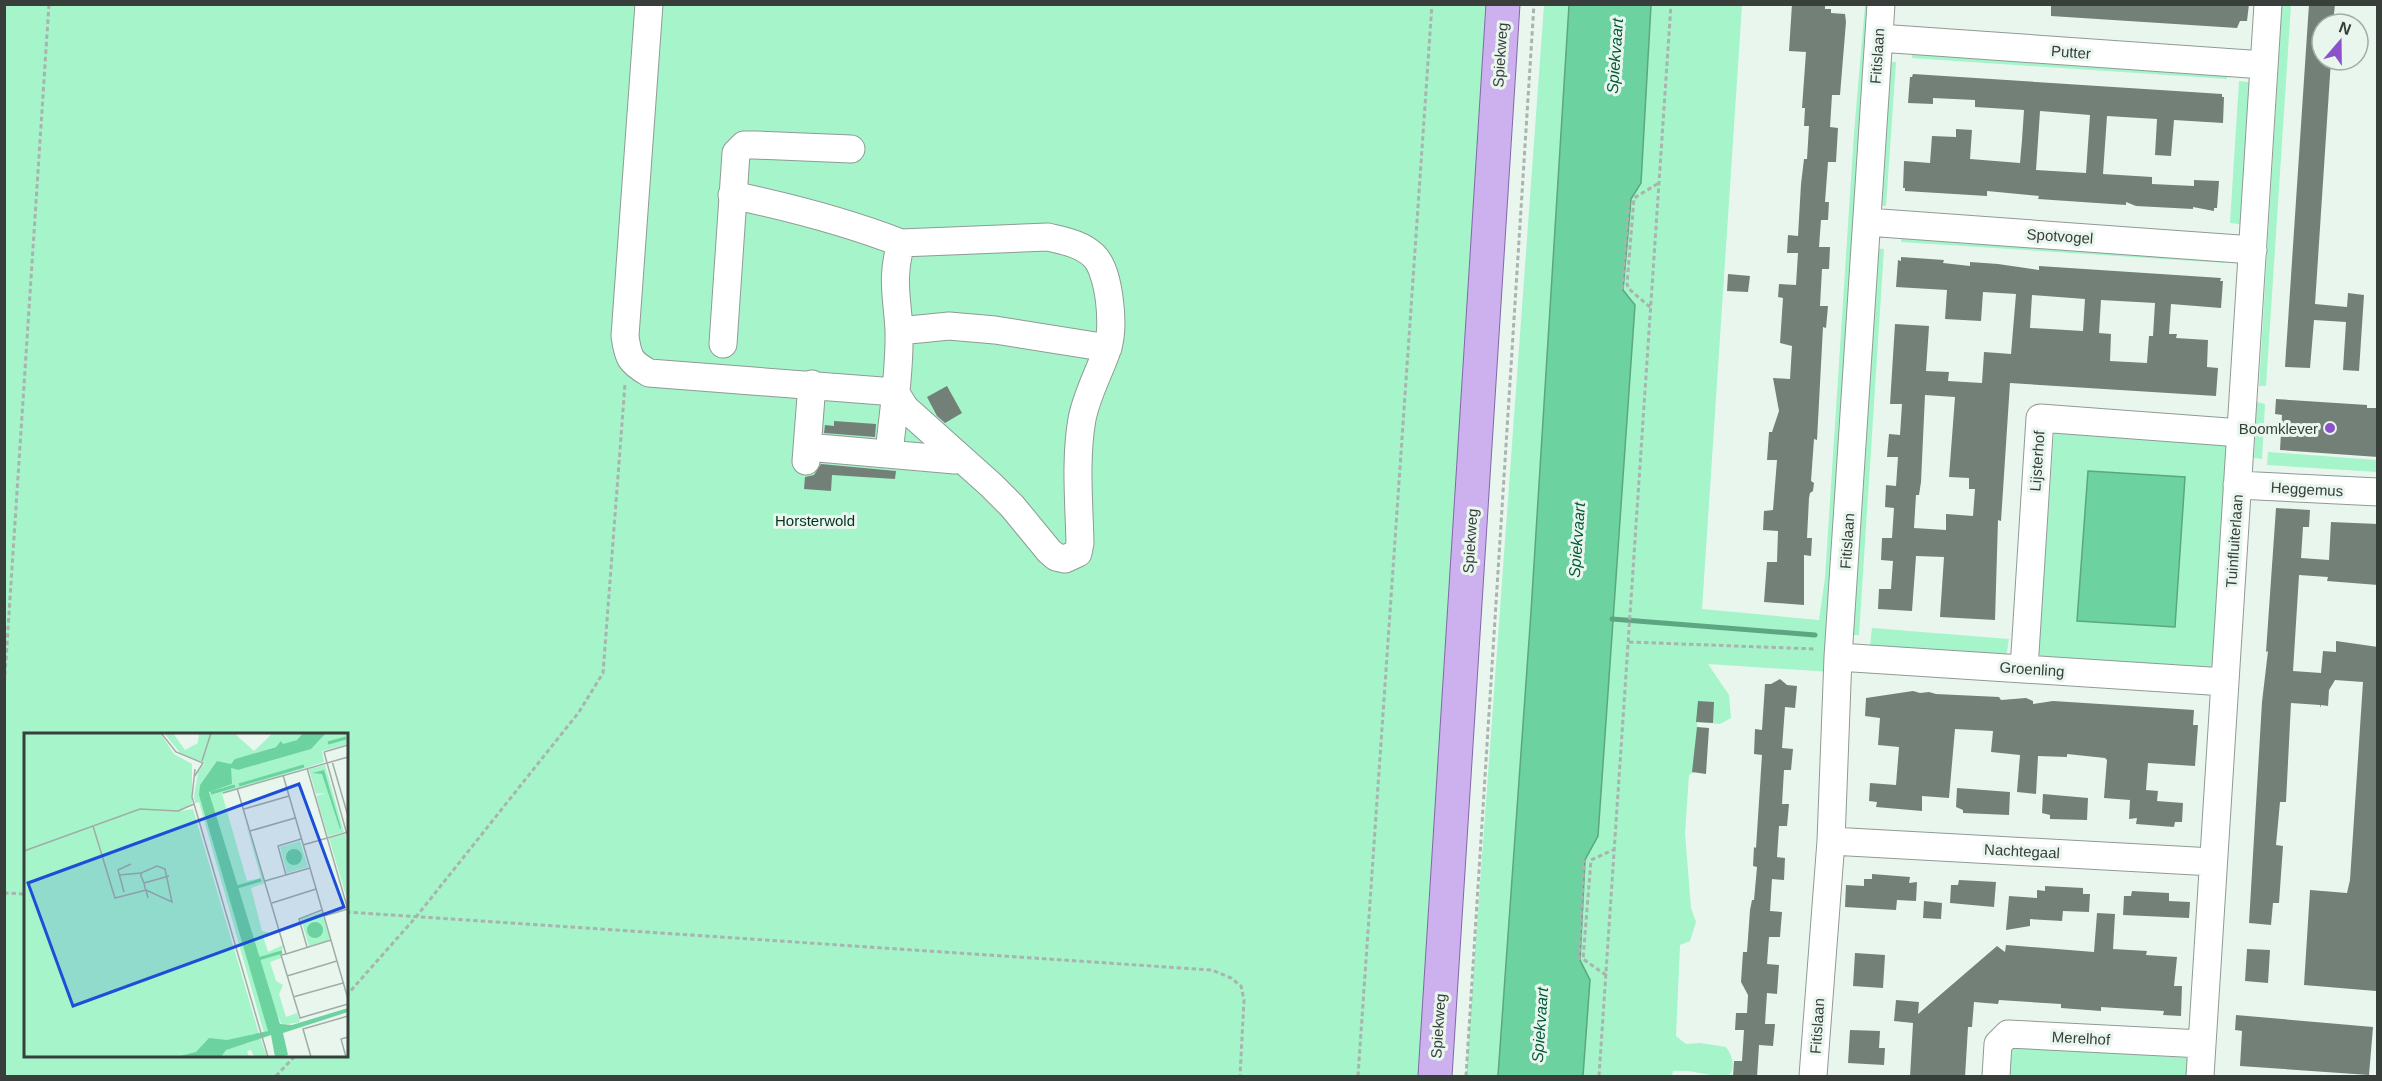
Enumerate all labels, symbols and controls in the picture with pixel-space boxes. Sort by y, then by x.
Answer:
north arrow [2310,12,2370,72]
water label: Spiekvaart [1604,17,1626,94]
text: N [2337,18,2353,38]
street label: Spiekweg [1489,22,1511,88]
street label: Fitislaan [1867,28,1887,84]
street label: Putter [2050,42,2092,62]
street label: Spotvogel [2026,225,2094,247]
place label: Boomklever [2239,420,2318,437]
marker: Boomklever [2323,421,2337,435]
street label: Lijsterhof [2026,429,2048,492]
street label: Heggemus [2270,479,2344,499]
street label: Tuinfluiterlaan [2222,494,2246,588]
water label: Spiekvaart [1566,501,1588,578]
street label: Spiekweg [1459,508,1481,574]
park label: Horsterwold [775,512,855,529]
street label: Fitislaan [1837,513,1857,569]
street label: Groenling [1999,658,2065,680]
inset map [24,733,348,1057]
street label: Nachtegaal [1984,841,2060,861]
water label: Spiekvaart [1529,986,1551,1063]
street label: Spiekweg [1427,993,1449,1059]
street label: Fitislaan [1807,998,1827,1054]
street label: Merelhof [2051,1028,2111,1048]

